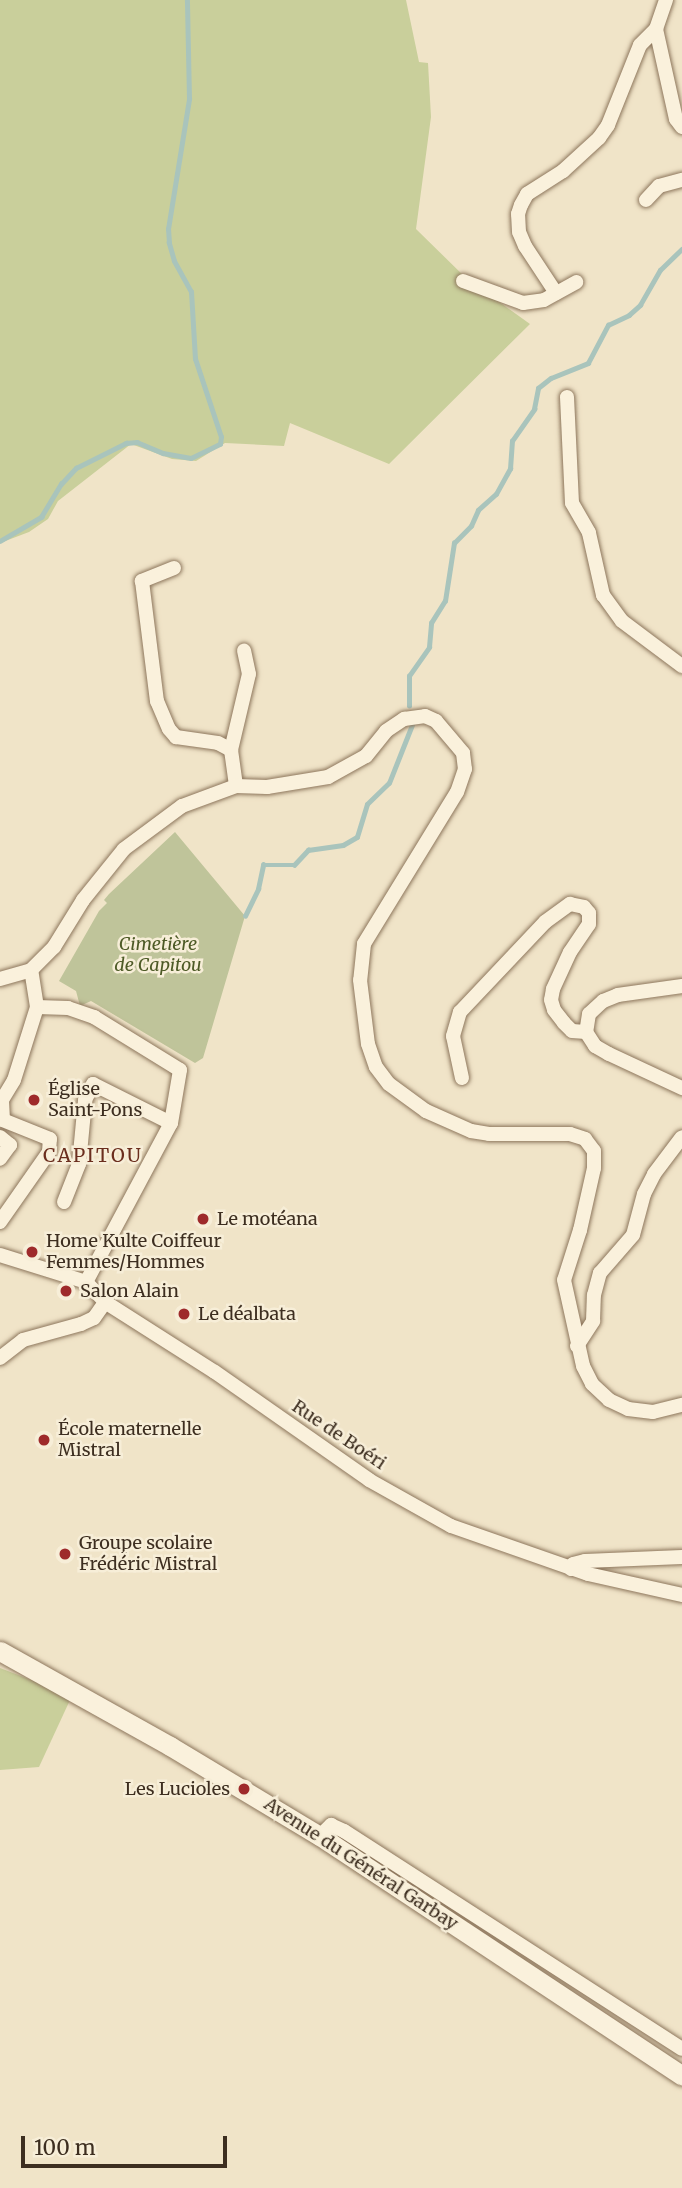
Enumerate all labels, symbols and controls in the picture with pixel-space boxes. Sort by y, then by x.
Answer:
park label: Cimetière de Capitou [114,934,202,976]
place label: Église Saint-Pons [48,1079,142,1122]
marker: Église Saint-Pons [26,1092,42,1108]
district label: CAPITOU [44,1145,142,1167]
place label: Le motéana [217,1208,318,1230]
marker: Le motéana [195,1211,211,1227]
place label: Home Kulte Coiffeur Femmes/Hommes [46,1231,222,1274]
marker: Home Kulte Coiffeur Femmes/Hommes [24,1244,40,1260]
place label: Salon Alain [80,1280,179,1302]
marker: Salon Alain [58,1283,74,1299]
place label: Le déalbata [198,1303,296,1325]
marker: Le déalbata [176,1306,192,1322]
street label: Rue de Boéri [288,1396,390,1474]
place label: École maternelle Mistral [58,1419,201,1462]
marker: École maternelle Mistral [36,1432,52,1448]
place label: Groupe scolaire Frédéric Mistral [79,1533,217,1576]
marker: Groupe scolaire Frédéric Mistral [57,1546,73,1562]
place label: Les Lucioles [125,1778,230,1800]
marker: Les Lucioles [236,1781,252,1797]
street label: Avenue du Général Garbay [260,1793,462,1935]
scale bar [24,2122,231,2166]
text: 100 m [34,2134,96,2161]

